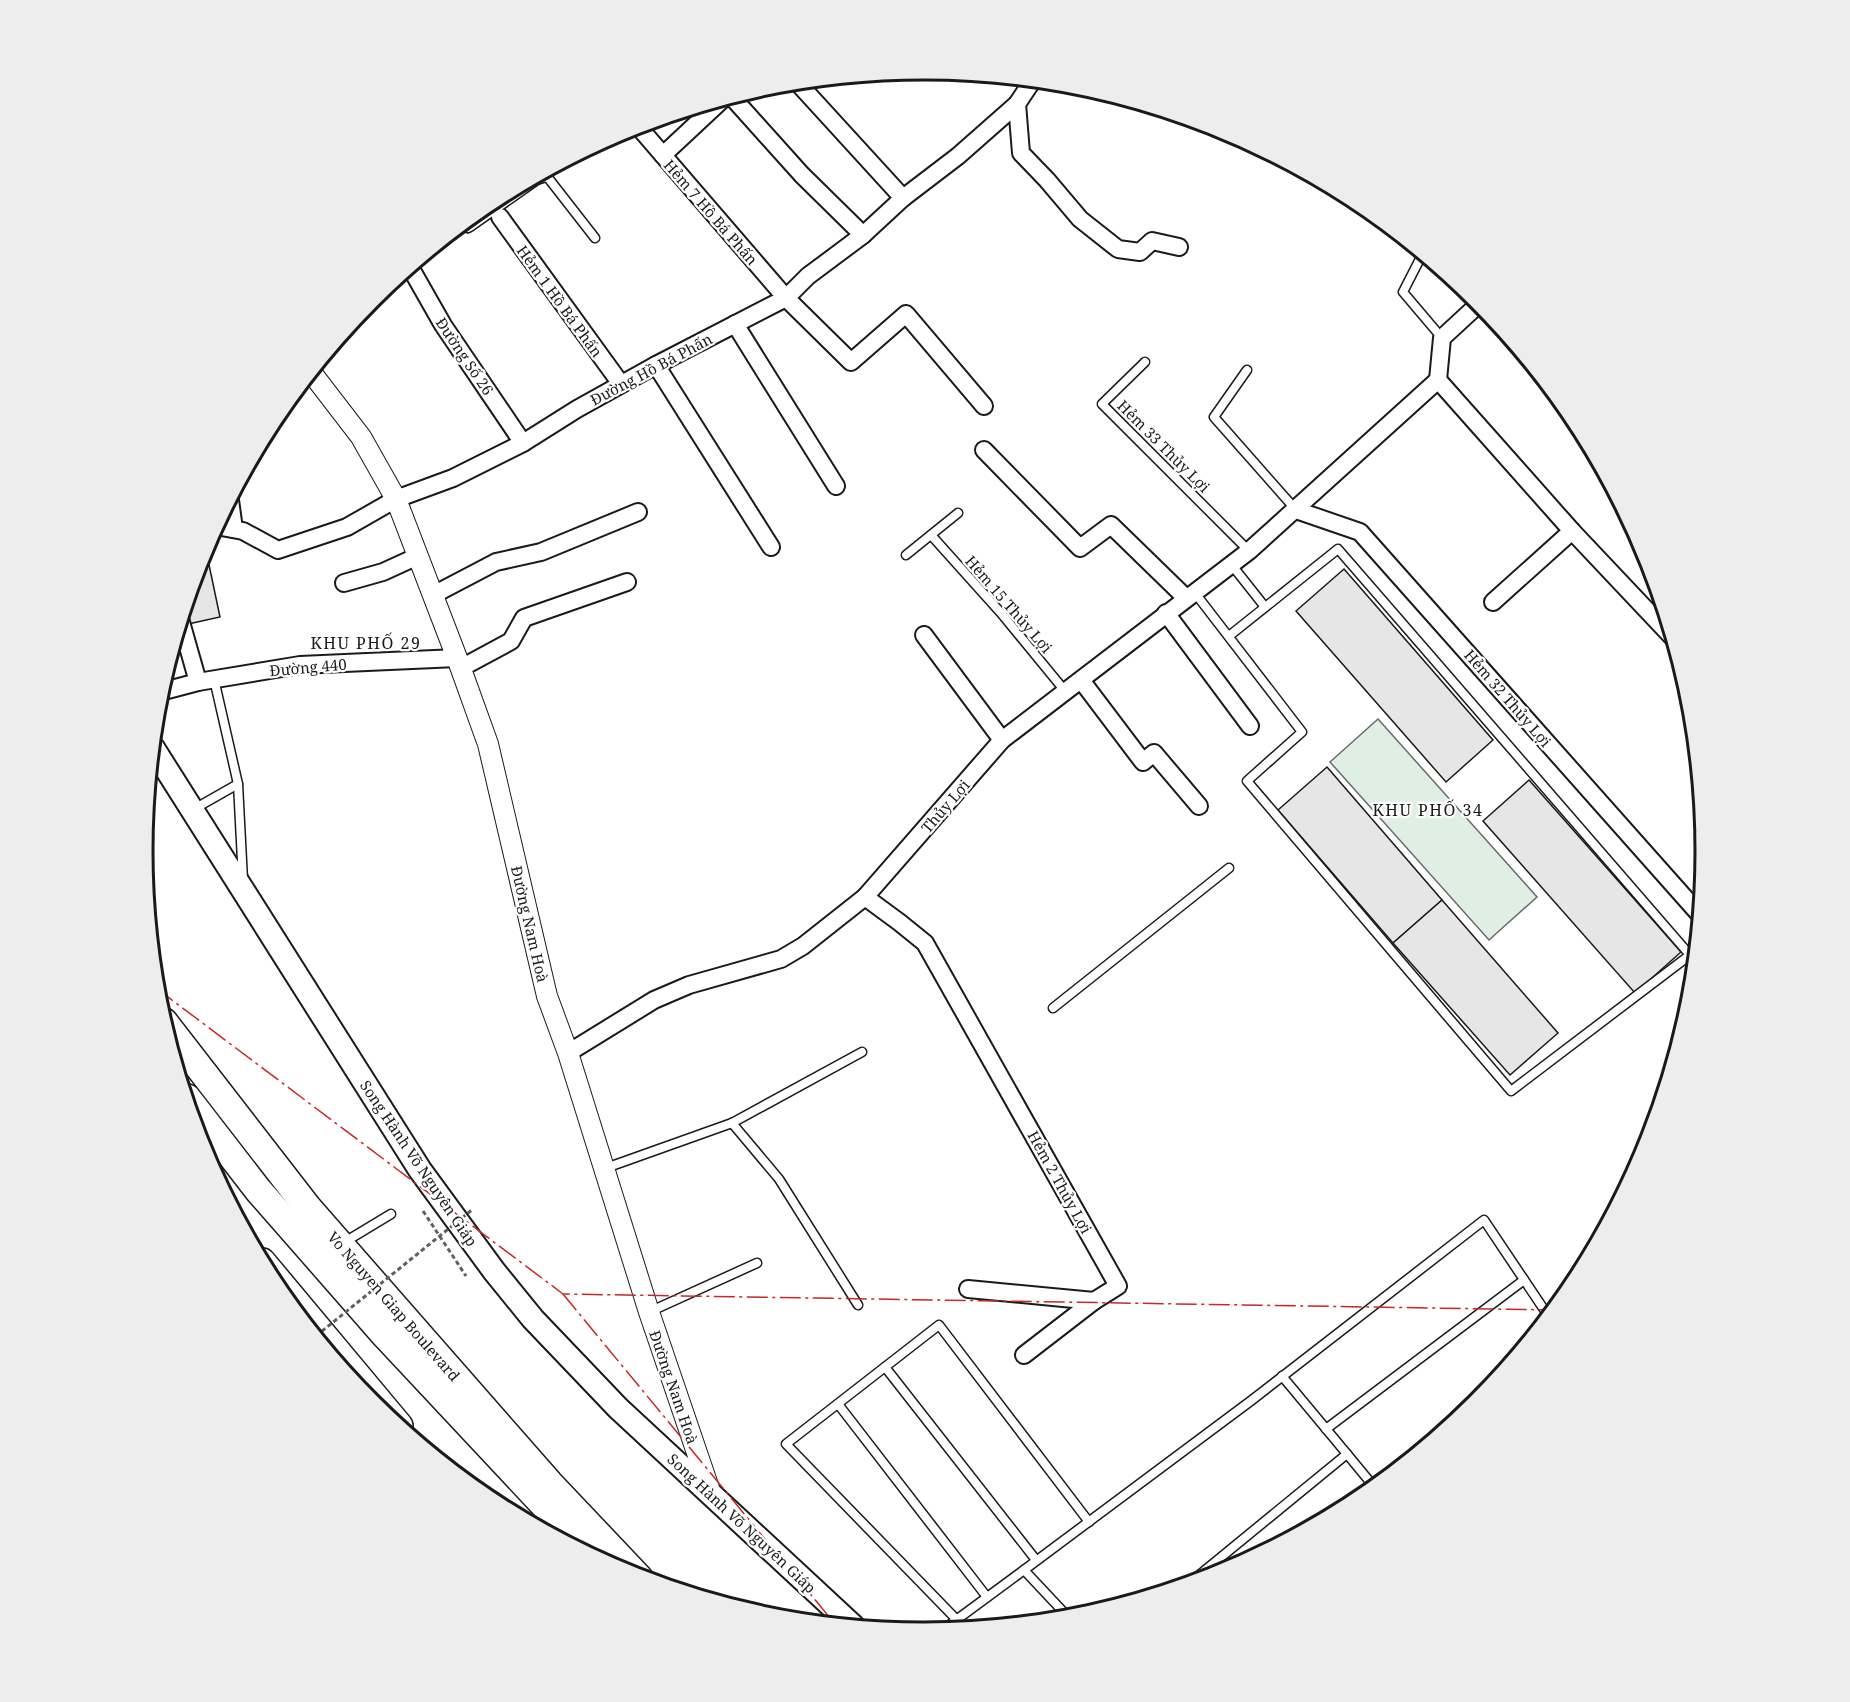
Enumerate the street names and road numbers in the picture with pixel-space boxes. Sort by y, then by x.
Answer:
street label: Hẻm 7 Hồ Bá Phấn [660,155,763,269]
street label: Hẻm 1 Hồ Bá Phấn [513,241,608,361]
street label: Đường Số 26 [432,313,498,399]
street label: Đường Hồ Bá Phấn [587,328,716,410]
street label: Hẻm 33 Thủy Lợi [1113,395,1215,497]
street label: Hẻm 15 Thủy Lợi [961,551,1057,657]
street label: Hẻm 32 Thủy Lợi [1460,645,1556,751]
street label: Đường 440 [269,654,347,680]
street label: Thủy Lợi [916,775,974,837]
street label: Đường Nam Hoà [507,864,553,984]
street label: Song Hành Võ Nguyên Giáp [356,1076,482,1250]
street label: Hẻm 2 Thủy Lợi [1024,1127,1097,1237]
street label: Vo Nguyen Giap Boulevard [323,1227,465,1385]
street label: Đường Nam Hoà [645,1327,703,1447]
street label: Song Hành Võ Nguyên Giáp [664,1449,820,1597]

